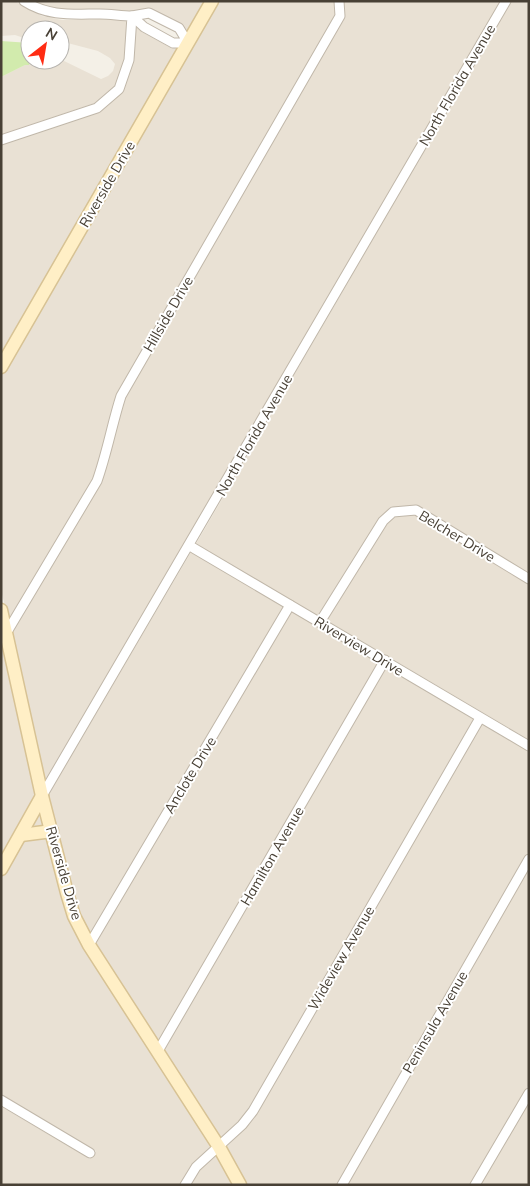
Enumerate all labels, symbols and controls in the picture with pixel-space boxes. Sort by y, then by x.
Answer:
north arrow [20,20,70,70]
street label: North Florida Avenue [415,21,499,149]
text: N [43,23,61,44]
street label: Riverside Drive [75,138,139,230]
street label: Hillside Drive [139,273,197,355]
street label: North Florida Avenue [212,371,296,499]
street label: Belcher Drive [416,506,498,566]
street label: Riverview Drive [311,612,407,680]
street label: Anclote Drive [160,733,220,817]
street label: Hamilton Avenue [236,803,308,909]
street label: Riverside Drive [42,824,86,922]
street label: Wideview Avenue [304,903,378,1013]
street label: Peninsula Avenue [398,968,472,1076]

